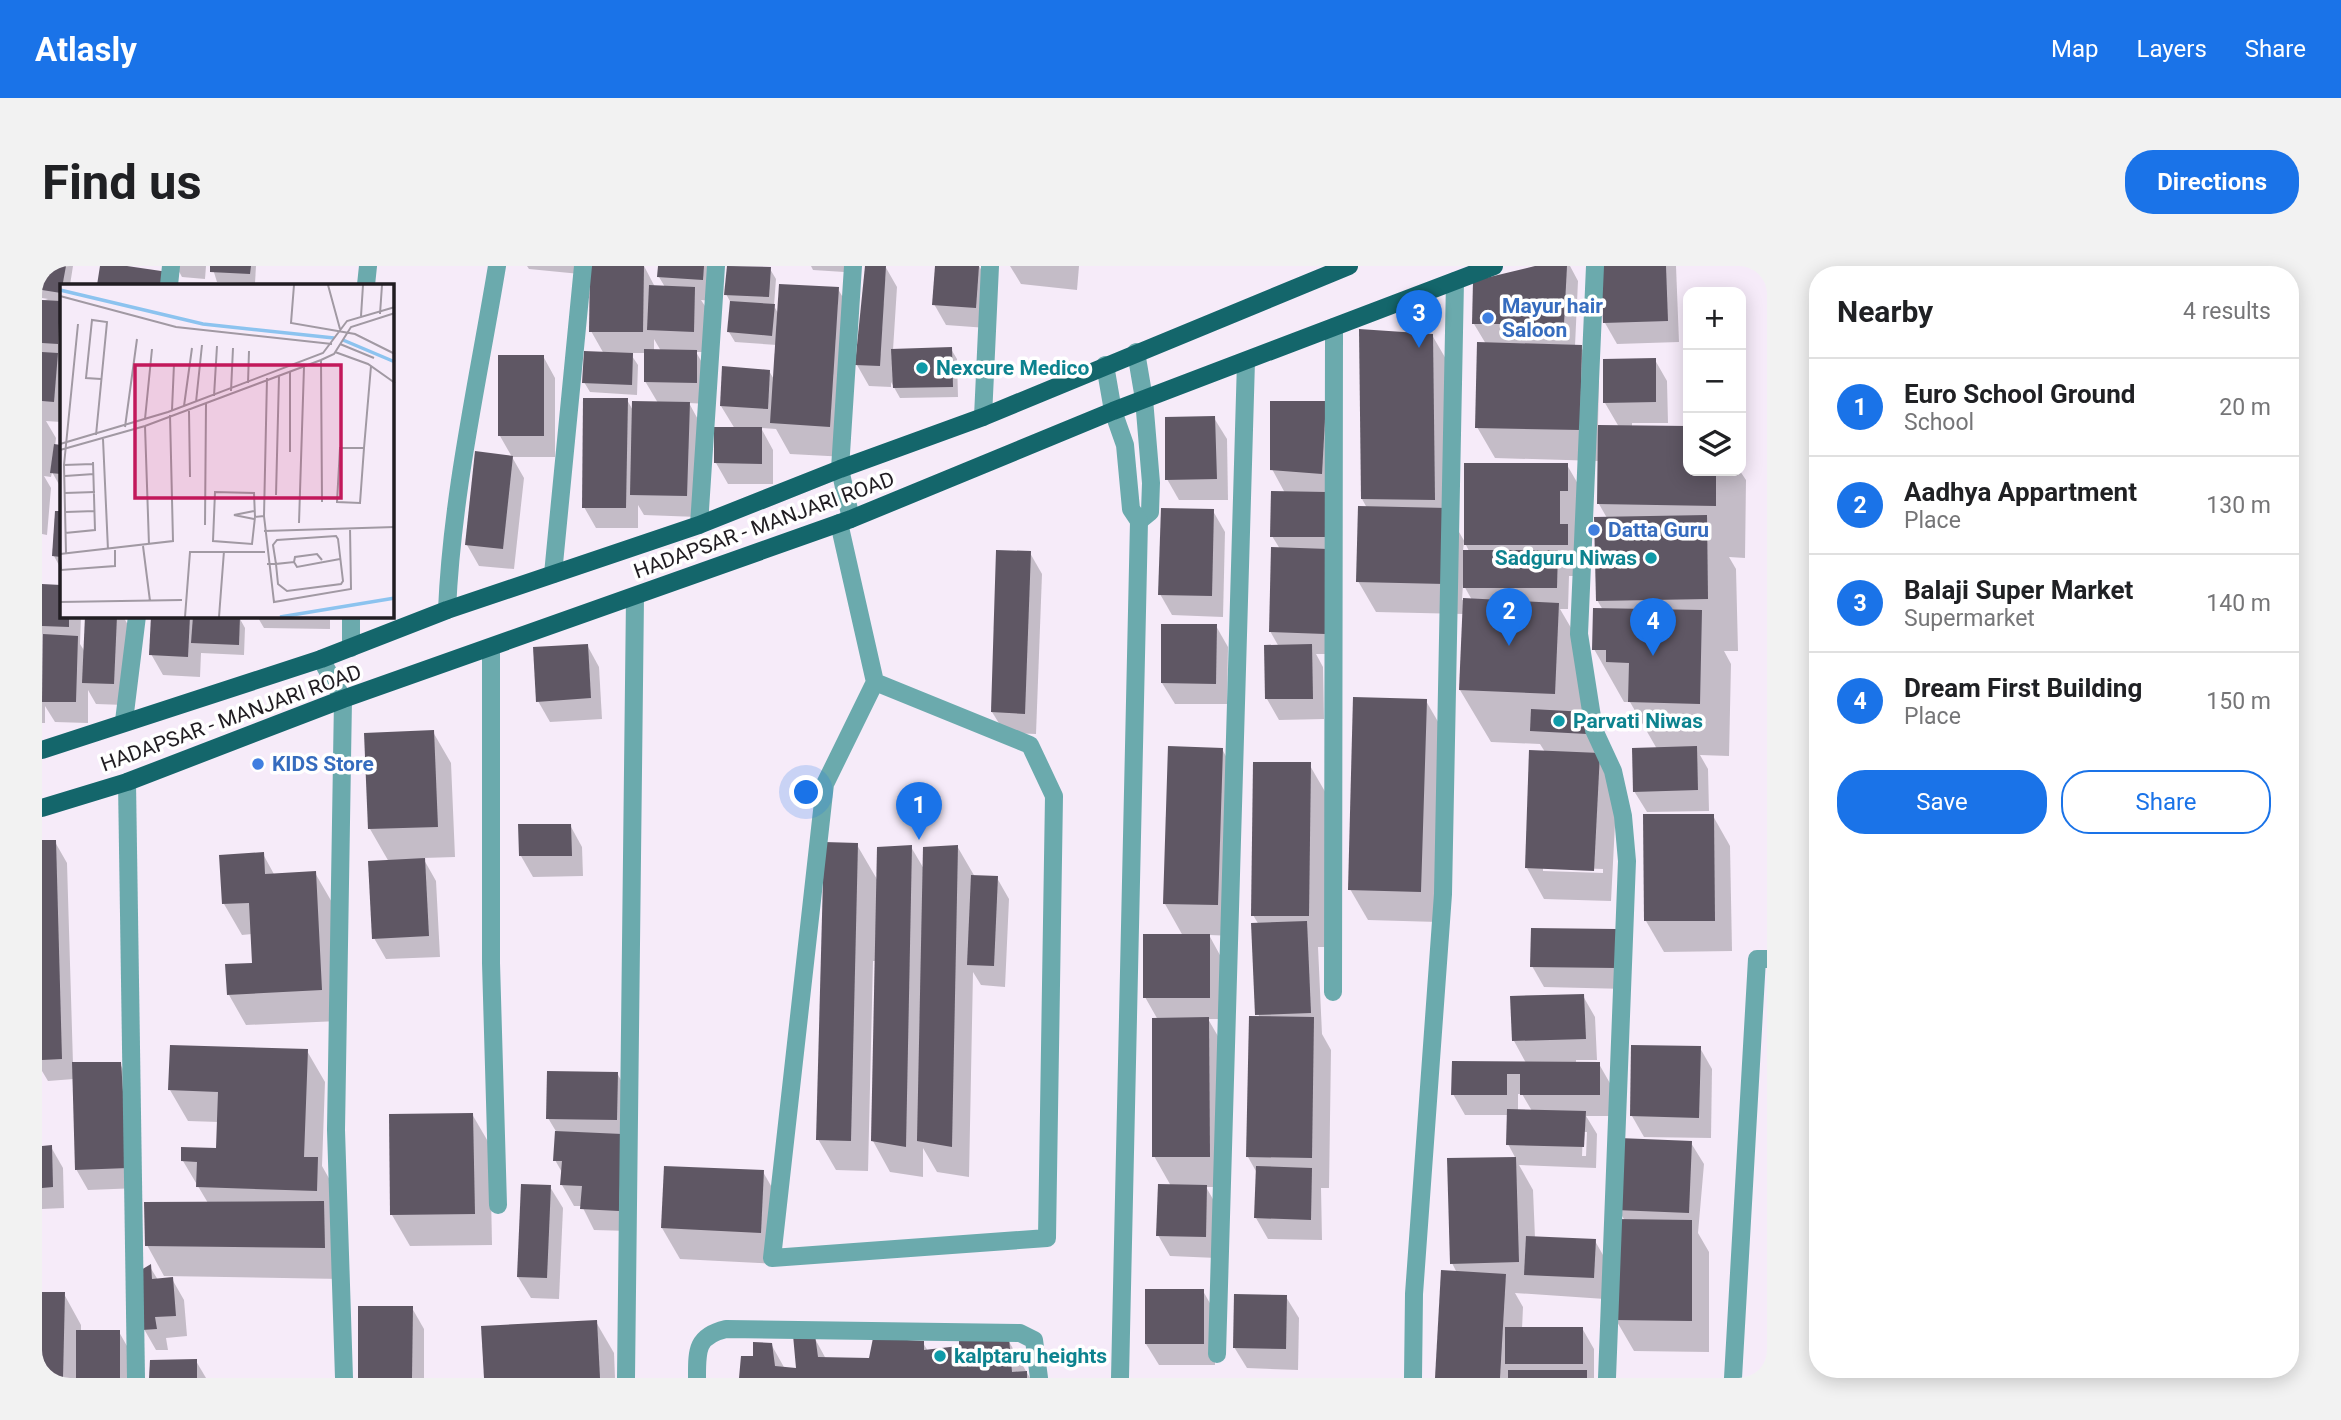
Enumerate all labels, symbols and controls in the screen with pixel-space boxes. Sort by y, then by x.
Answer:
text: Atlasly [35,30,137,69]
text: Map [2051,35,2099,63]
text: Layers [2137,35,2207,63]
text: Share [2245,35,2306,63]
button: Directions [2125,150,2299,214]
text: Find us [42,154,202,211]
inset map [60,284,394,618]
map controls [1683,287,1746,476]
button: + [1683,287,1746,350]
pin: 3 [1396,290,1442,348]
place label: Mayur hair Saloon [1502,294,1603,342]
text: Nearby [1837,294,1933,329]
text: 4 results [2183,298,2271,325]
marker: Mayur hair Saloon [1480,310,1496,326]
button: − [1683,350,1746,413]
place label: Nexcure Medico [936,356,1089,380]
marker: Nexcure Medico [914,360,930,376]
text: Euro School Ground [1904,379,2135,409]
text: 1 [1853,394,1867,421]
text: 20 m [2219,394,2271,421]
text: School [1904,409,1974,436]
button: layers [1683,413,1746,476]
street label: HADAPSAR - MANJARI ROAD [630,467,898,583]
text: Aadhya Appartment [1904,477,2137,507]
text: 2 [1853,492,1867,519]
text: 130 m [2206,492,2271,519]
text: Place [1904,507,1961,534]
place label: Datta Guru [1608,518,1709,542]
marker: Datta Guru [1586,522,1602,538]
place label: Sadguru Niwas [1495,546,1637,570]
marker: Sadguru Niwas [1643,550,1659,566]
text: Balaji Super Market [1904,575,2133,605]
pin: 2 [1486,588,1532,646]
text: 3 [1853,590,1867,617]
text: 140 m [2206,590,2271,617]
pin: 4 [1630,598,1676,656]
text: Supermarket [1904,605,2035,632]
street label: HADAPSAR - MANJARI ROAD [97,660,365,776]
text: Dream First Building [1904,673,2142,703]
text: 4 [1853,688,1867,715]
text: 150 m [2206,688,2271,715]
text: Place [1904,703,1961,730]
place label: Parvati Niwas [1573,709,1703,733]
marker: Parvati Niwas [1551,713,1567,729]
place label: KIDS Store [272,752,374,776]
marker: KIDS Store [250,756,266,772]
button: Save [1837,770,2047,834]
button: Share [2061,770,2271,834]
your location [789,775,823,809]
pin: 1 [896,782,942,840]
place label: kalptaru heights [954,1344,1107,1368]
marker: kalptaru heights [932,1348,948,1364]

